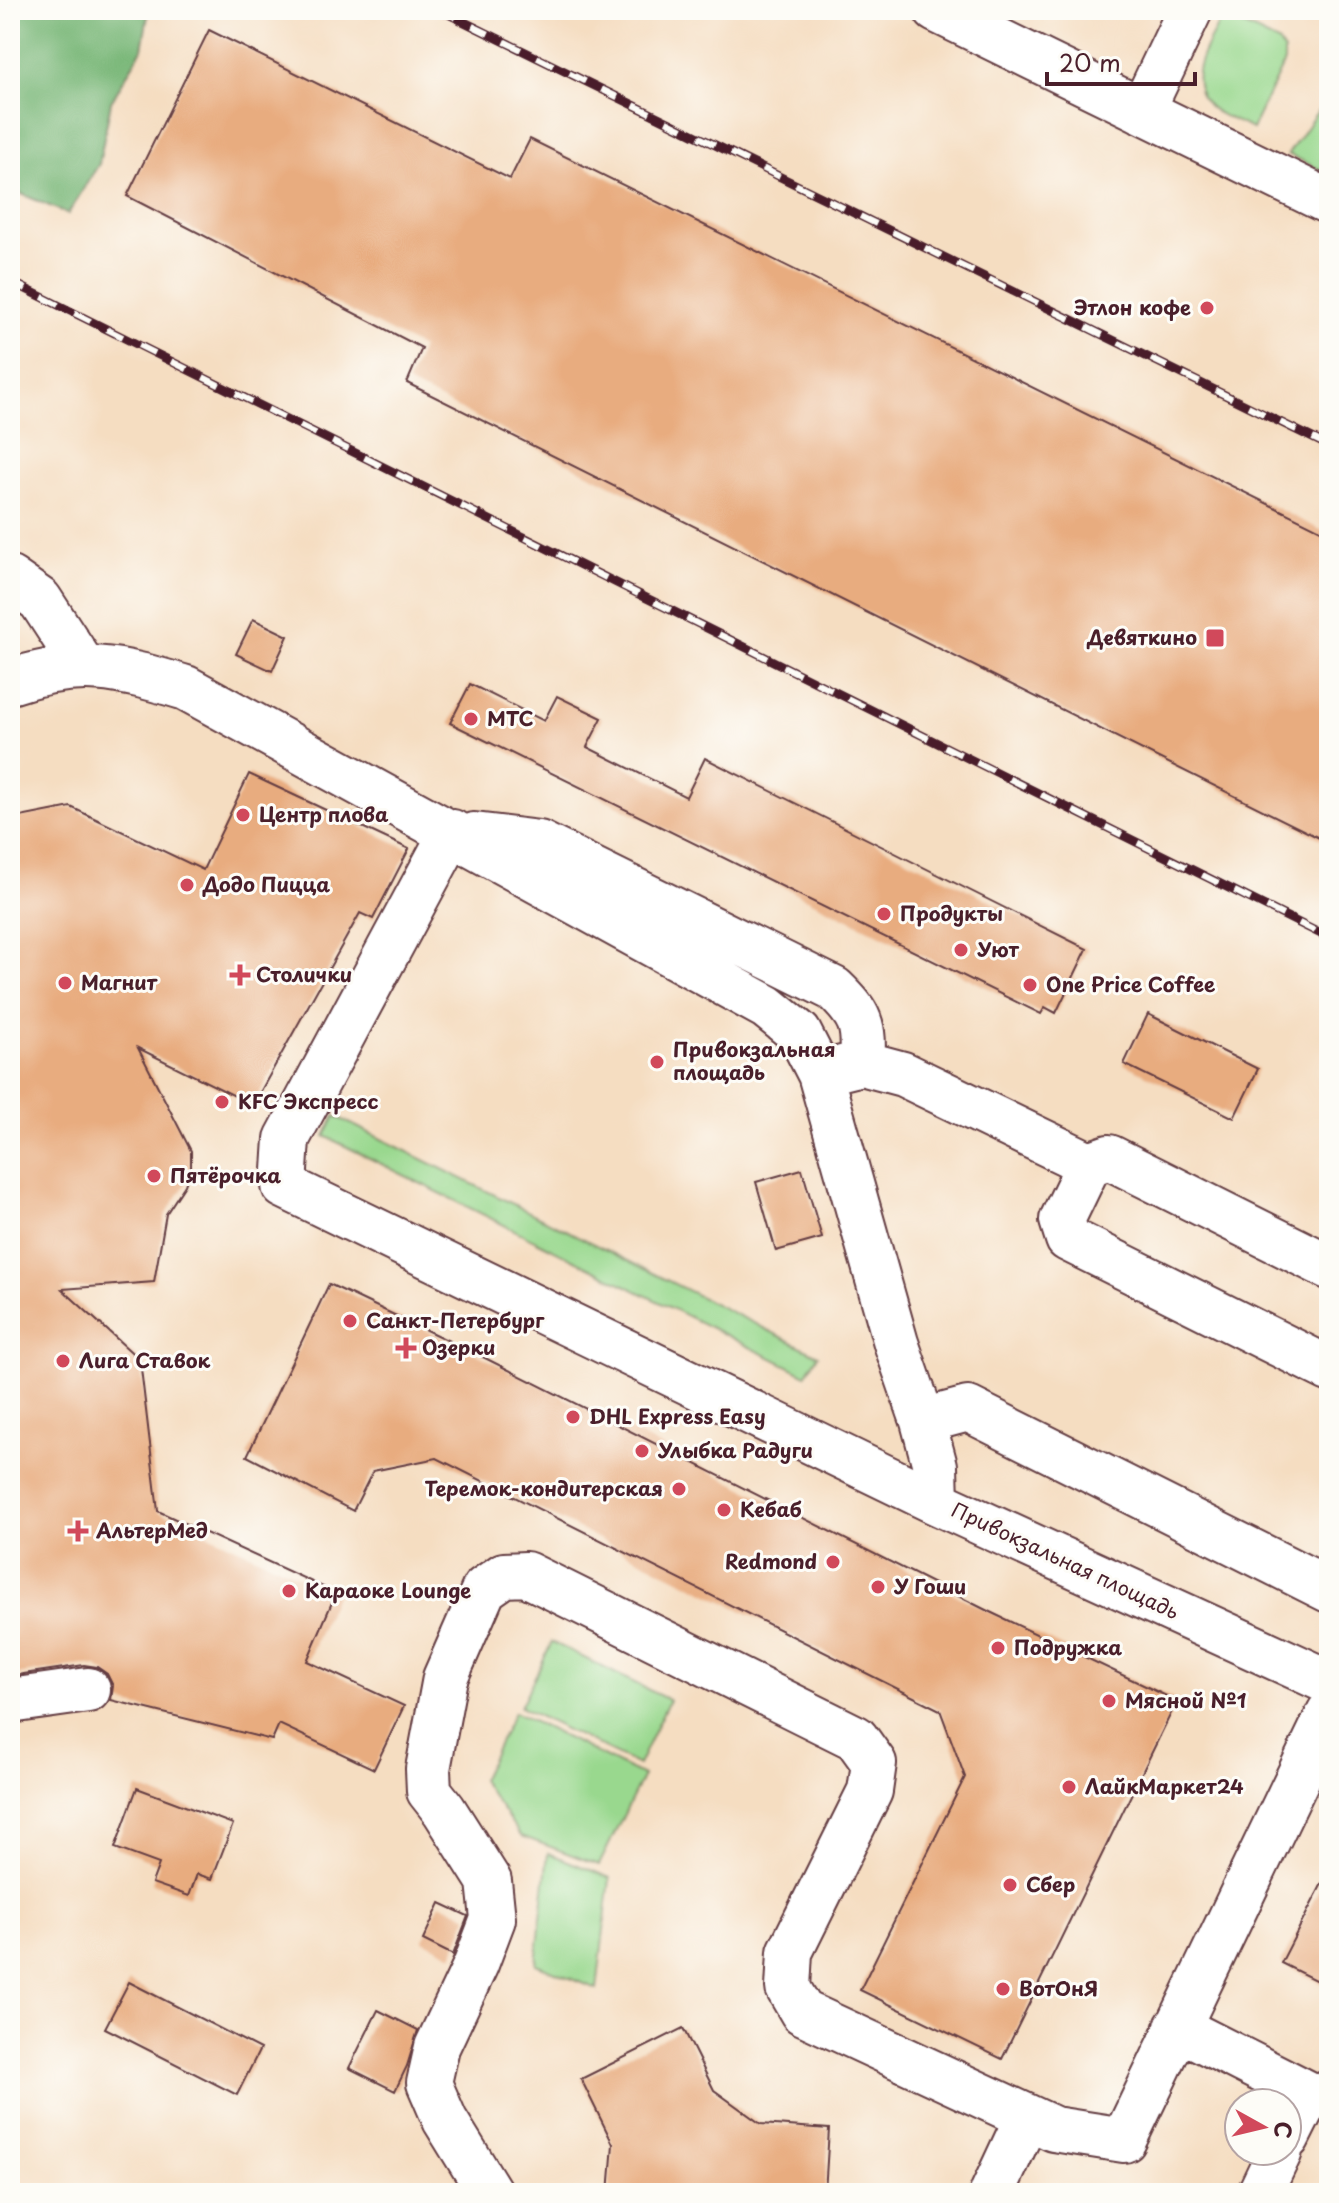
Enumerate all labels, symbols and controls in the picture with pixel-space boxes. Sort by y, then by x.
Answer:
scale bar [1047,36,1195,86]
text: 20 m [1059,44,1121,80]
place label: Этлон кофе [1074,292,1191,322]
marker: Этлон кофе [1198,299,1216,317]
place label: Девяткино [1086,622,1197,652]
marker: Девяткино [1204,627,1226,649]
place label: МТС [487,703,534,733]
marker: МТС [462,710,480,728]
place label: Центр плова [259,799,389,829]
marker: Центр плова [234,806,252,824]
place label: Додо Пицца [202,869,330,899]
marker: Додо Пицца [178,876,196,894]
place label: Продукты [900,898,1003,928]
marker: Продукты [875,905,893,923]
place label: Уют [977,934,1019,964]
marker: Уют [952,941,970,959]
place label: Столички [256,959,352,989]
marker: Столички [231,966,249,984]
place label: Магнит [81,967,158,997]
place label: One Price Coffee [1046,969,1215,999]
marker: Магнит [56,974,74,992]
marker: One Price Coffee [1021,976,1039,994]
place label: Привокзальная площадь [673,1034,836,1087]
marker: Привокзальная площадь [648,1053,666,1071]
place label: KFC Экспресс [238,1086,379,1116]
marker: KFC Экспресс [213,1093,231,1111]
place label: Пятёрочка [170,1160,281,1190]
marker: Пятёрочка [145,1167,163,1185]
place label: Санкт-Петербург [366,1305,545,1335]
marker: Санкт-Петербург [341,1312,359,1330]
place label: Озерки [422,1332,496,1362]
marker: Озерки [397,1339,415,1357]
place label: Лига Ставок [79,1345,211,1375]
marker: Лига Ставок [54,1352,72,1370]
place label: DHL Express Easy [589,1401,766,1431]
marker: DHL Express Easy [564,1408,582,1426]
place label: Улыбка Радуги [657,1435,813,1465]
marker: Улыбка Радуги [633,1442,651,1460]
place label: Теремок-кондитерская [425,1473,663,1503]
marker: Теремок-кондитерская [670,1480,688,1498]
place label: Кебаб [740,1494,802,1524]
street label: Привокзальная площадь [947,1494,1184,1626]
marker: Кебаб [715,1501,733,1519]
place label: АльтерМед [95,1515,208,1545]
marker: АльтерМед [67,1520,89,1542]
place label: Redmond [725,1546,817,1576]
marker: Redmond [824,1553,842,1571]
place label: У Гоши [893,1571,966,1601]
place label: Караоке Lounge [305,1575,471,1605]
marker: У Гоши [869,1578,887,1596]
marker: Караоке Lounge [280,1582,298,1600]
place label: Подружка [1014,1632,1122,1662]
marker: Подружка [989,1639,1007,1657]
place label: Мясной №1 [1125,1685,1247,1715]
marker: Мясной №1 [1100,1692,1118,1710]
place label: ЛайкМаркет24 [1085,1771,1244,1801]
marker: ЛайкМаркет24 [1060,1778,1078,1796]
place label: Сбер [1026,1869,1075,1899]
marker: Сбер [1001,1876,1019,1894]
place label: ВотОнЯ [1019,1973,1098,2003]
marker: ВотОнЯ [994,1980,1012,1998]
north arrow [1223,2087,1303,2167]
text: С [1267,2120,1302,2140]

